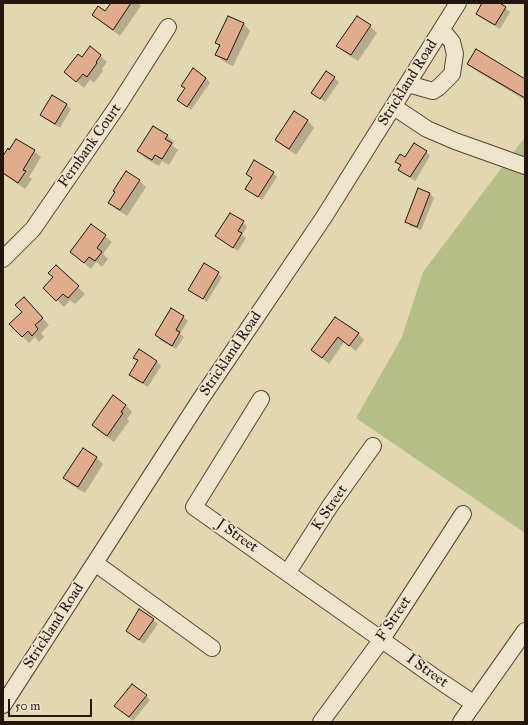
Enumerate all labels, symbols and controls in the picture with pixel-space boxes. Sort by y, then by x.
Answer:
street label: Strickland Road [374,37,442,129]
street label: Fernbank Court [54,101,126,191]
street label: Strickland Road [196,308,266,400]
street label: K Street [308,482,352,534]
street label: J Street [213,515,261,557]
street label: Strickland Road [20,580,88,672]
street label: F Street [372,593,416,645]
street label: I Street [403,650,451,692]
scale bar [10,691,94,717]
text: 50 m [15,699,40,713]

